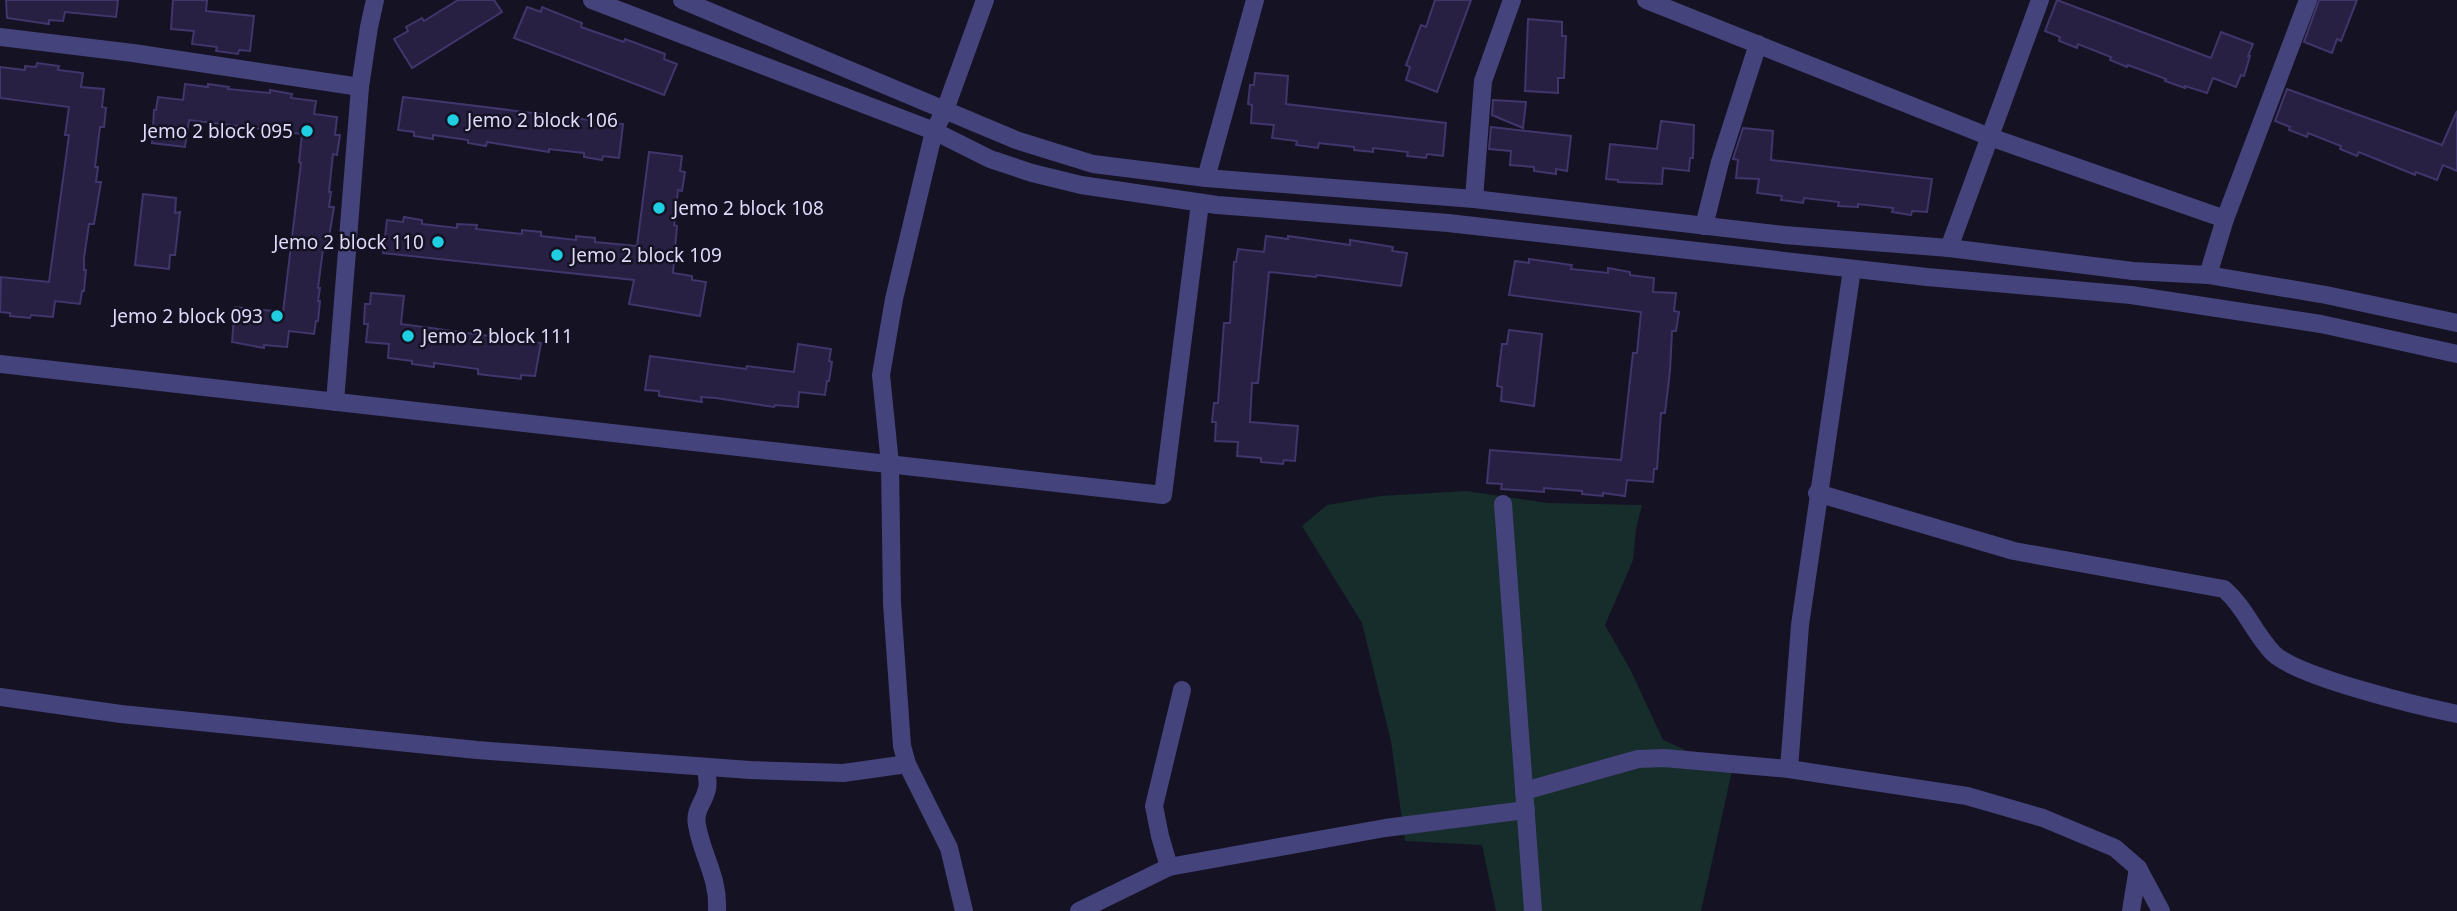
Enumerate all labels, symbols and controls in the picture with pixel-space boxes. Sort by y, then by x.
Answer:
place label: Jemo 2 block 106 [465,107,618,133]
marker: Jemo 2 block 106 [445,112,461,128]
place label: Jemo 2 block 095 [140,118,293,144]
marker: Jemo 2 block 095 [299,123,315,139]
place label: Jemo 2 block 108 [671,195,824,221]
marker: Jemo 2 block 108 [651,200,667,216]
place label: Jemo 2 block 110 [271,229,424,255]
marker: Jemo 2 block 110 [430,234,446,250]
place label: Jemo 2 block 109 [569,242,722,268]
marker: Jemo 2 block 109 [549,247,565,263]
place label: Jemo 2 block 093 [110,303,263,329]
marker: Jemo 2 block 093 [269,308,285,324]
place label: Jemo 2 block 111 [420,323,573,349]
marker: Jemo 2 block 111 [400,328,416,344]

